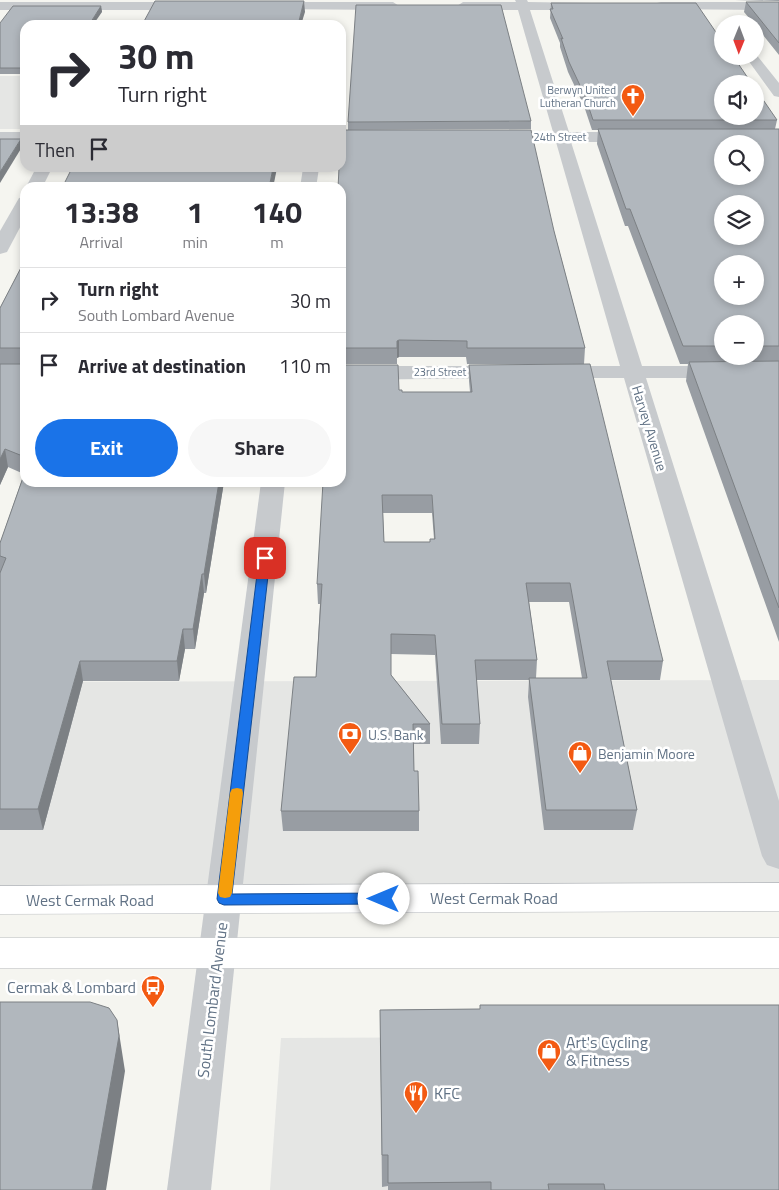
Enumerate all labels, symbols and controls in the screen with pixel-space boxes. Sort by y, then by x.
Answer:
north arrow [714,15,764,65]
map controls [714,15,764,365]
text: 30 m [118,29,194,83]
icon: right [35,40,100,105]
button: sound [714,75,764,125]
text: Turn right [118,77,207,111]
place label: Berwyn United Lutheran Church [540,82,616,111]
church icon: Berwyn United Lutheran Church [620,83,646,117]
street label: 24th Street [534,129,587,145]
text: Then [35,135,75,164]
icon: arrive [85,135,113,163]
button: search [714,135,764,185]
text: 13:38 [64,189,139,235]
text: 1 [187,189,204,235]
text: 140 [252,189,302,235]
button: layers [714,195,764,245]
text: Arrival [80,230,123,254]
text: min [182,230,208,254]
text: m [270,230,284,254]
button: + [714,255,764,305]
text: Turn right [78,274,159,303]
icon: right [35,286,63,314]
text: 30 m [290,286,331,315]
text: South Lombard Avenue [78,303,235,327]
button: − [714,315,764,365]
icon: arrive [35,351,63,379]
text: Arrive at destination [78,351,246,380]
text: 110 m [279,351,331,380]
street label: 23rd Street [414,364,466,380]
street label: Harvey Avenue [627,383,673,473]
button: Exit [35,419,178,477]
button: Share [188,419,331,477]
pin [244,537,286,579]
icon: arrive [251,544,279,572]
bank icon: U.S. Bank [337,721,363,755]
place label: U.S. Bank [368,724,424,745]
shop icon: Benjamin Moore [567,740,593,774]
place label: Benjamin Moore [598,743,695,764]
position arrow [357,872,409,924]
street label: West Cermak Road [430,886,558,910]
street label: West Cermak Road [26,888,154,912]
street label: South Lombard Avenue [191,921,233,1079]
bus stop icon: Cermak & Lombard [140,974,166,1008]
place label: Cermak & Lombard [7,975,136,999]
place label: Art's Cycling & Fitness [566,1030,648,1072]
shop icon: Art's Cycling & Fitness [536,1038,562,1072]
restaurant icon: KFC [403,1080,429,1114]
place label: KFC [434,1081,460,1105]

